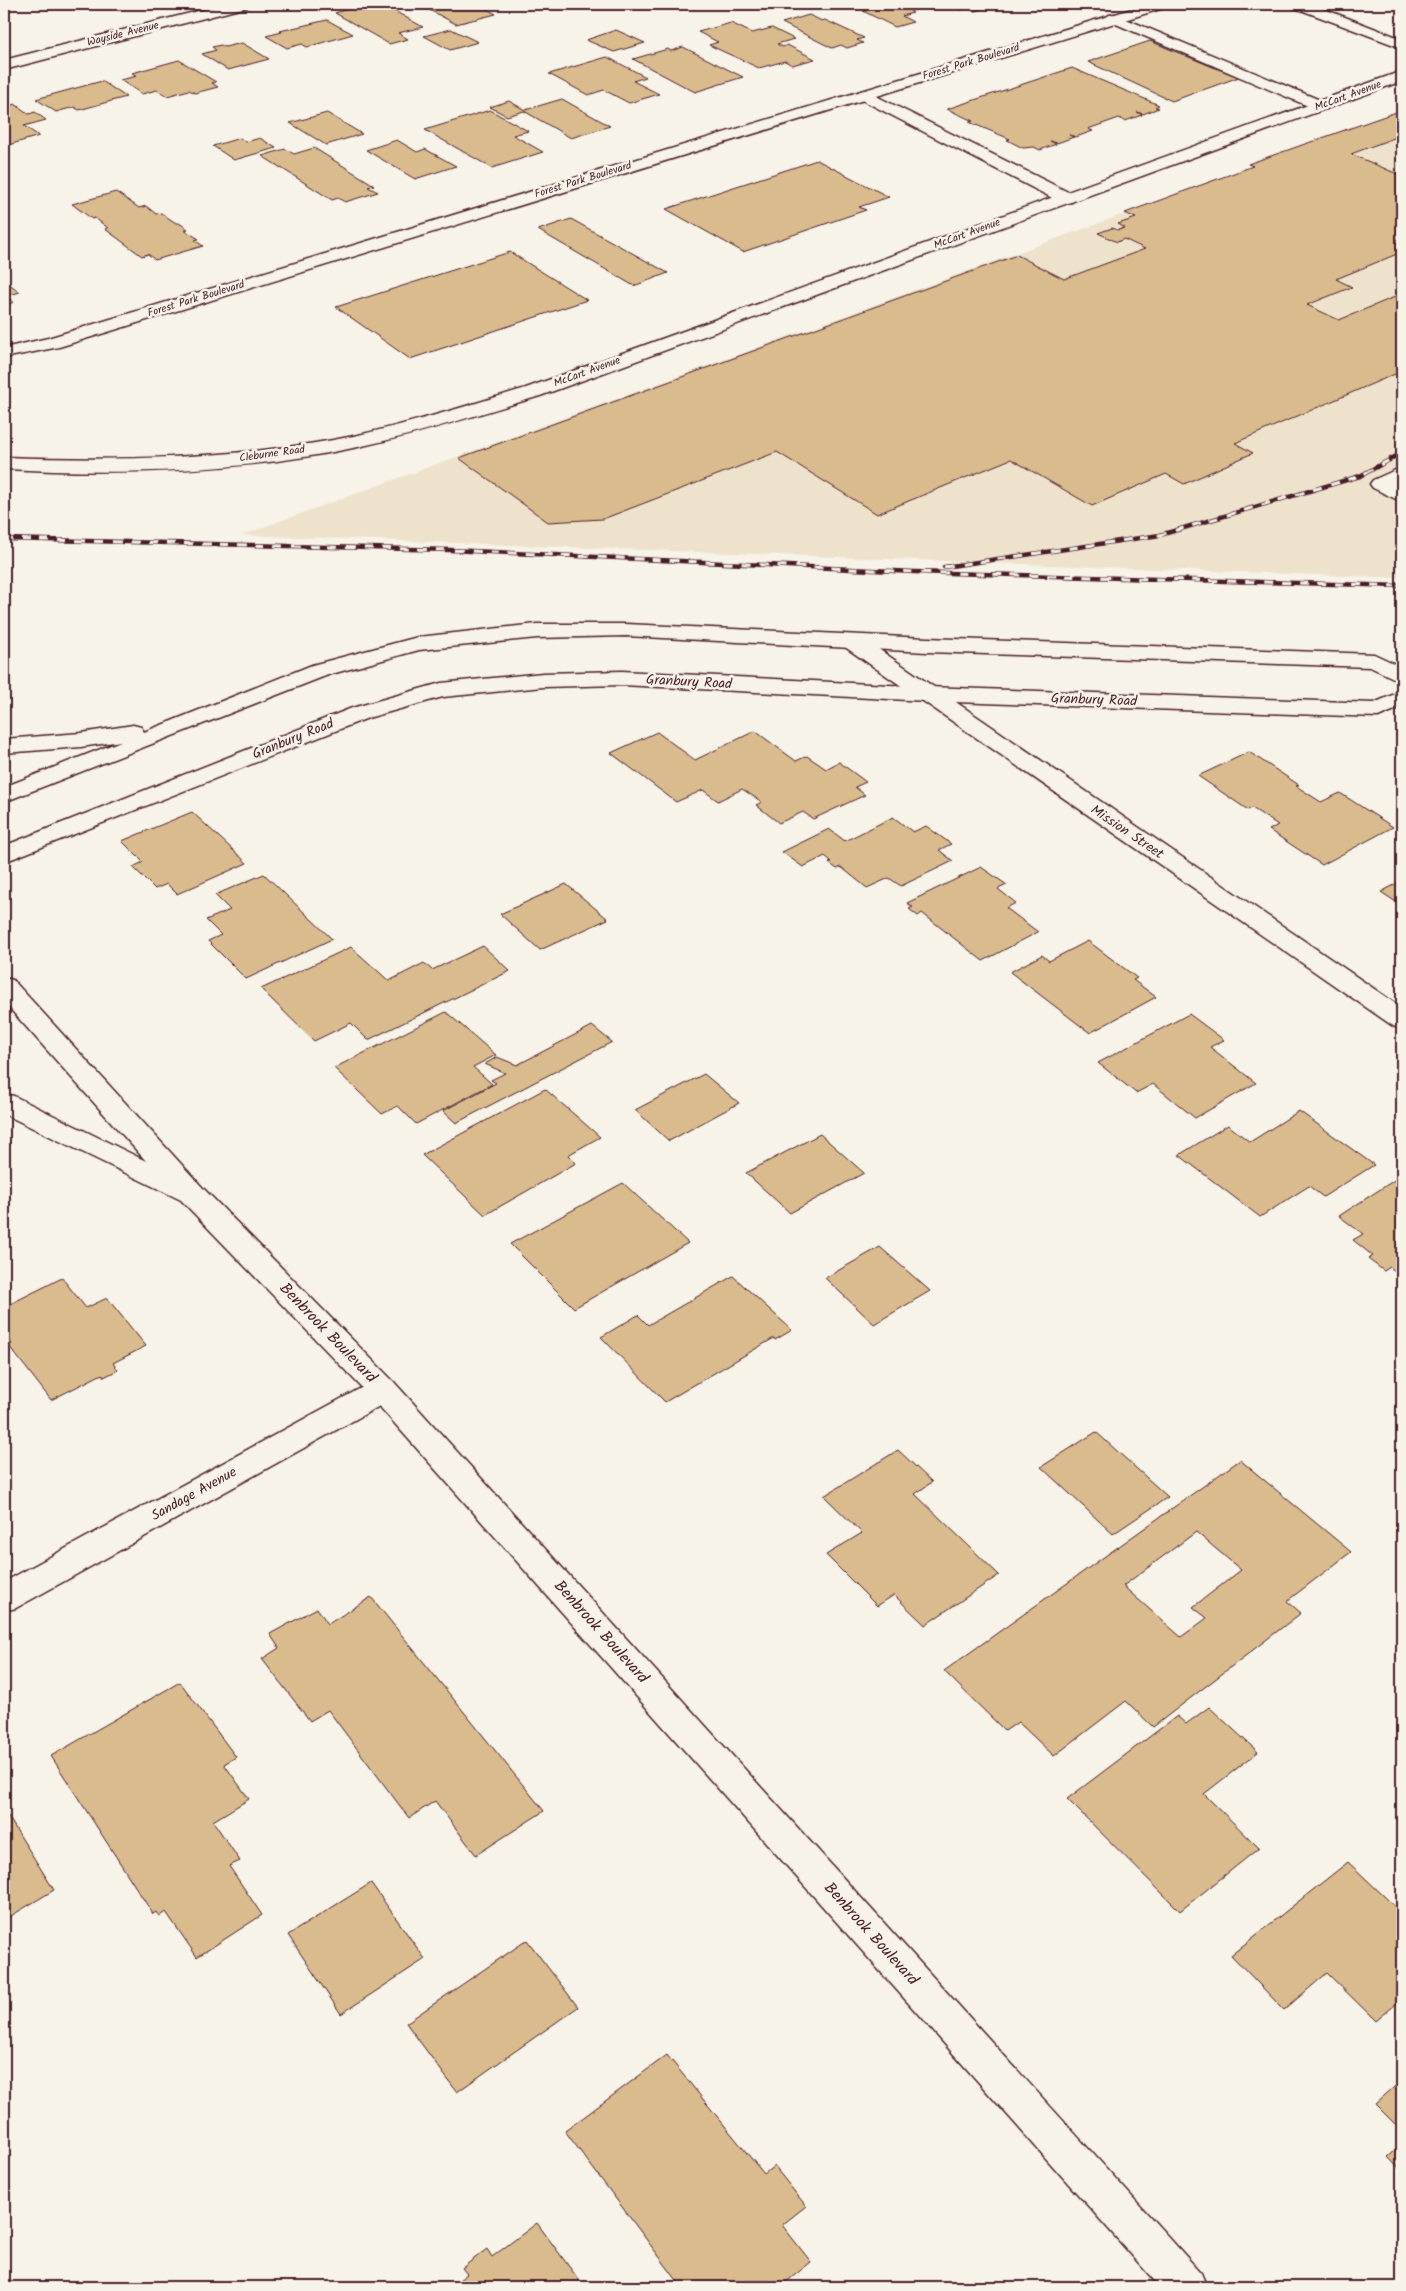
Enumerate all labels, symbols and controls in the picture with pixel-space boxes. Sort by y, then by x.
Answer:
street label: Wayside Avenue [85,16,161,52]
street label: Forest Park Boulevard [920,38,1022,85]
street label: McCart Avenue [1312,76,1384,116]
street label: Forest Park Boulevard [532,156,634,203]
street label: McCart Avenue [931,214,1003,254]
street label: Forest Park Boulevard [145,275,247,322]
street label: McCart Avenue [551,352,623,392]
street label: Cleburne Road [238,440,307,468]
street label: Granbury Road [645,669,734,695]
street label: Granbury Road [1051,688,1138,713]
street label: Granbury Road [249,712,338,765]
street label: Mission Street [1086,799,1169,865]
street label: Benbrook Boulevard [273,1277,383,1390]
street label: Sandage Avenue [147,1461,241,1527]
street label: Benbrook Boulevard [548,1575,655,1690]
street label: Benbrook Boulevard [818,1877,925,1992]

